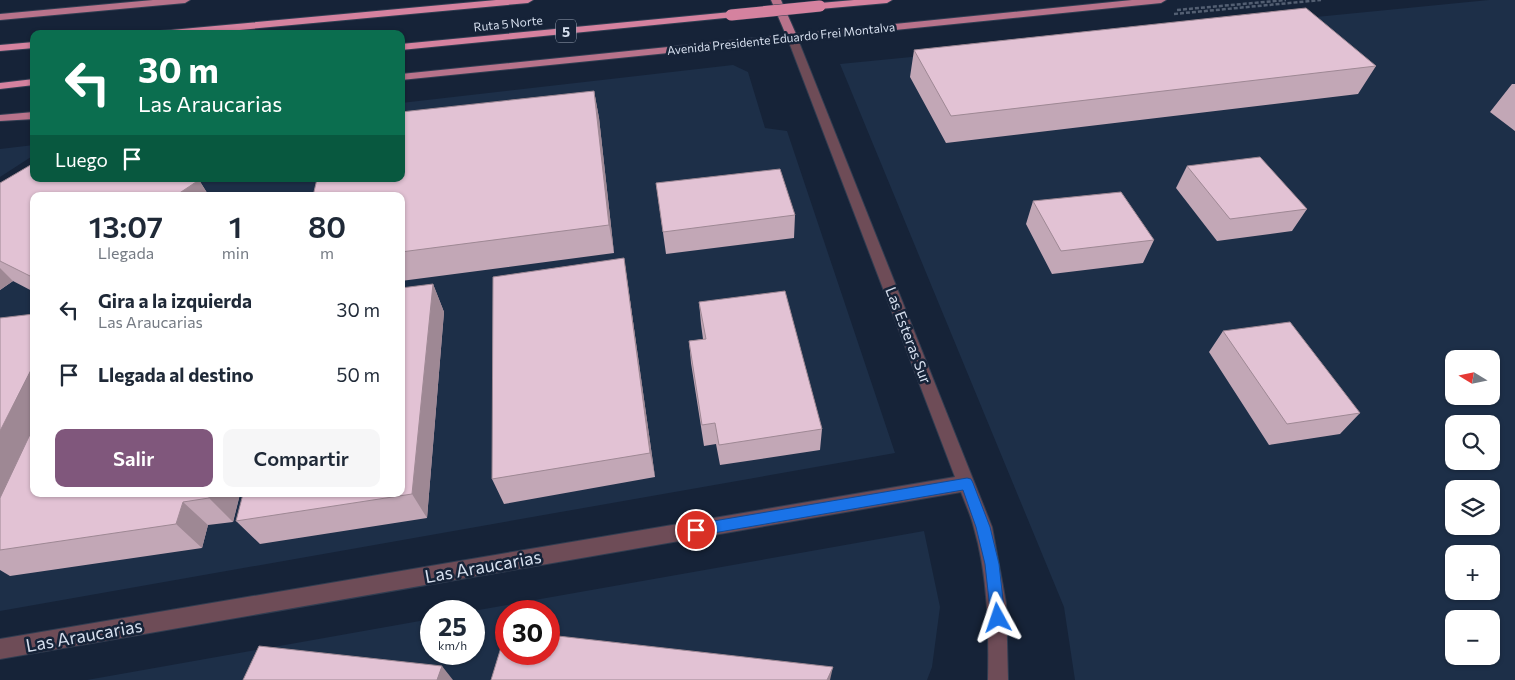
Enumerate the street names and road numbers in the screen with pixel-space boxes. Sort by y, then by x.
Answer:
street label: Ruta 5 Norte [473,12,543,34]
street label: Avenida Presidente Eduardo Frei Montalva [666,19,896,57]
road number: 5 [556,20,576,42]
street label: Las Esteras Sur [882,284,936,386]
street label: Las Araucarias [423,545,543,587]
street label: Las Araucarias [24,614,144,656]

